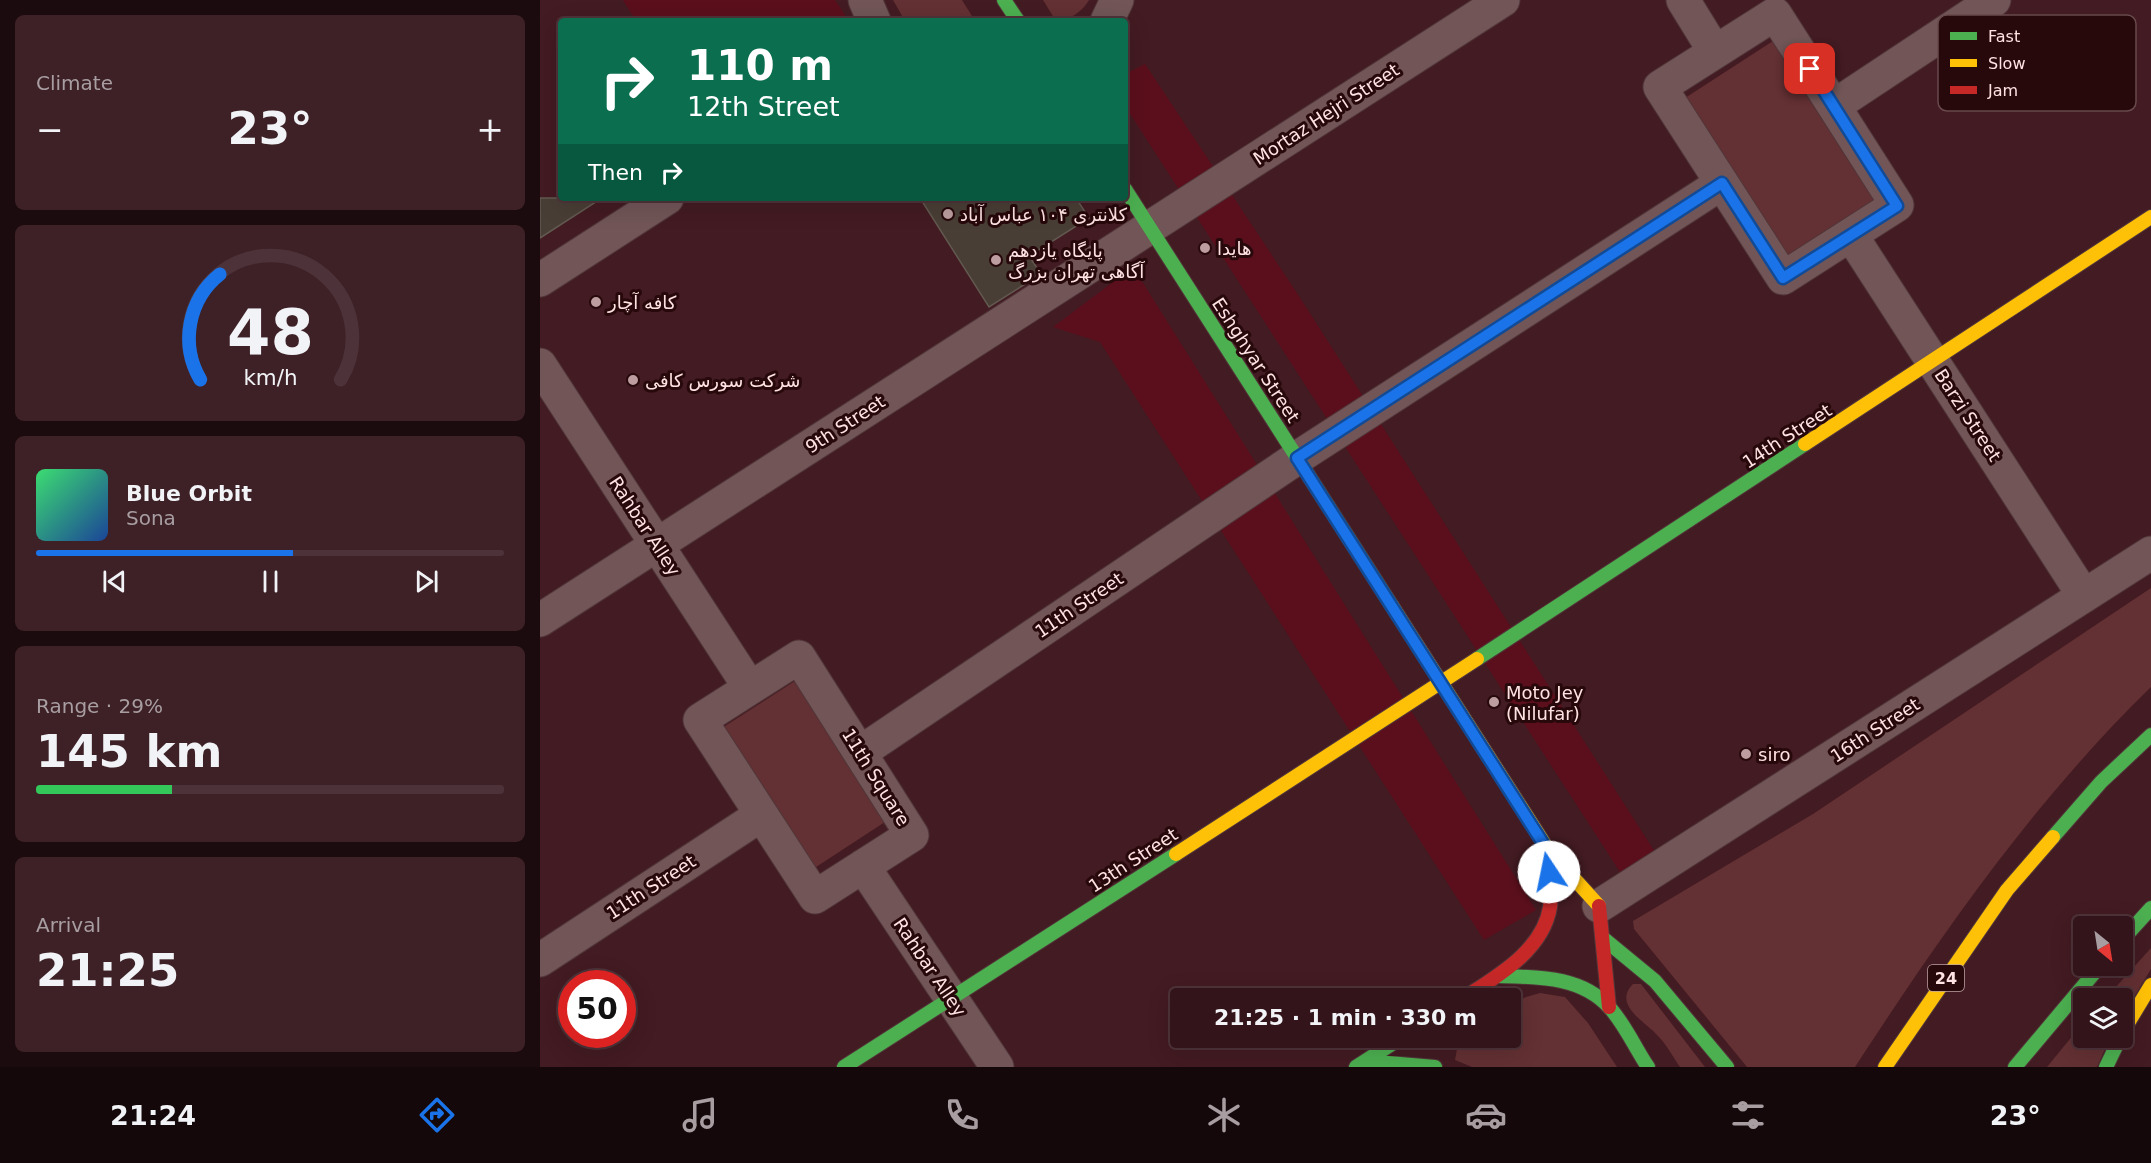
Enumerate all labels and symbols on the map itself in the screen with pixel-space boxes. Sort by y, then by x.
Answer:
legend [1938,15,2136,111]
text: Fast [1988,27,2020,46]
pin [1784,43,1835,94]
text: Slow [1988,54,2025,73]
street label: Mortaz Hejri Street [1249,59,1403,169]
text: Jam [1987,81,2018,100]
place label: کلانتری ۱۰۴ عباس آباد [960,203,1128,226]
marker: کلانتری ۱۰۴ عباس آباد [941,207,955,221]
place label: هایدا [1217,238,1251,259]
place label: پایگاه یازدهم آگاهی تهران بزرگ [1008,240,1145,283]
marker: هایدا [1198,241,1212,255]
marker: پایگاه یازدهم آگاهی تهران بزرگ [989,253,1003,267]
place label: کافه آچار [607,291,677,313]
street label: Eshghyar Street [1208,294,1304,426]
marker: کافه آچار [589,295,603,309]
street label: Barzi Street [1930,365,2006,465]
place label: شرکت سورس کافی [645,370,800,392]
marker: شرکت سورس کافی [626,373,640,387]
street label: 9th Street [801,391,889,457]
street label: 14th Street [1739,399,1835,473]
street label: Rahbar Alley [605,472,685,580]
street label: 11th Street [1031,568,1127,642]
place label: Moto Jey (Nilufar) [1506,682,1584,724]
street label: 16th Street [1827,693,1923,767]
marker: Moto Jey (Nilufar) [1487,695,1501,709]
street label: 11th Square [838,725,914,829]
place label: siro [1758,744,1790,765]
marker: siro [1739,747,1753,761]
street label: 13th Street [1085,823,1181,897]
position arrow [1517,840,1581,904]
street label: 11th Street [603,850,699,924]
street label: Rahbar Alley [889,914,971,1020]
north arrow [2073,916,2133,976]
road number: 24 [1928,965,1964,991]
speed limit sign: 50 [558,970,636,1048]

